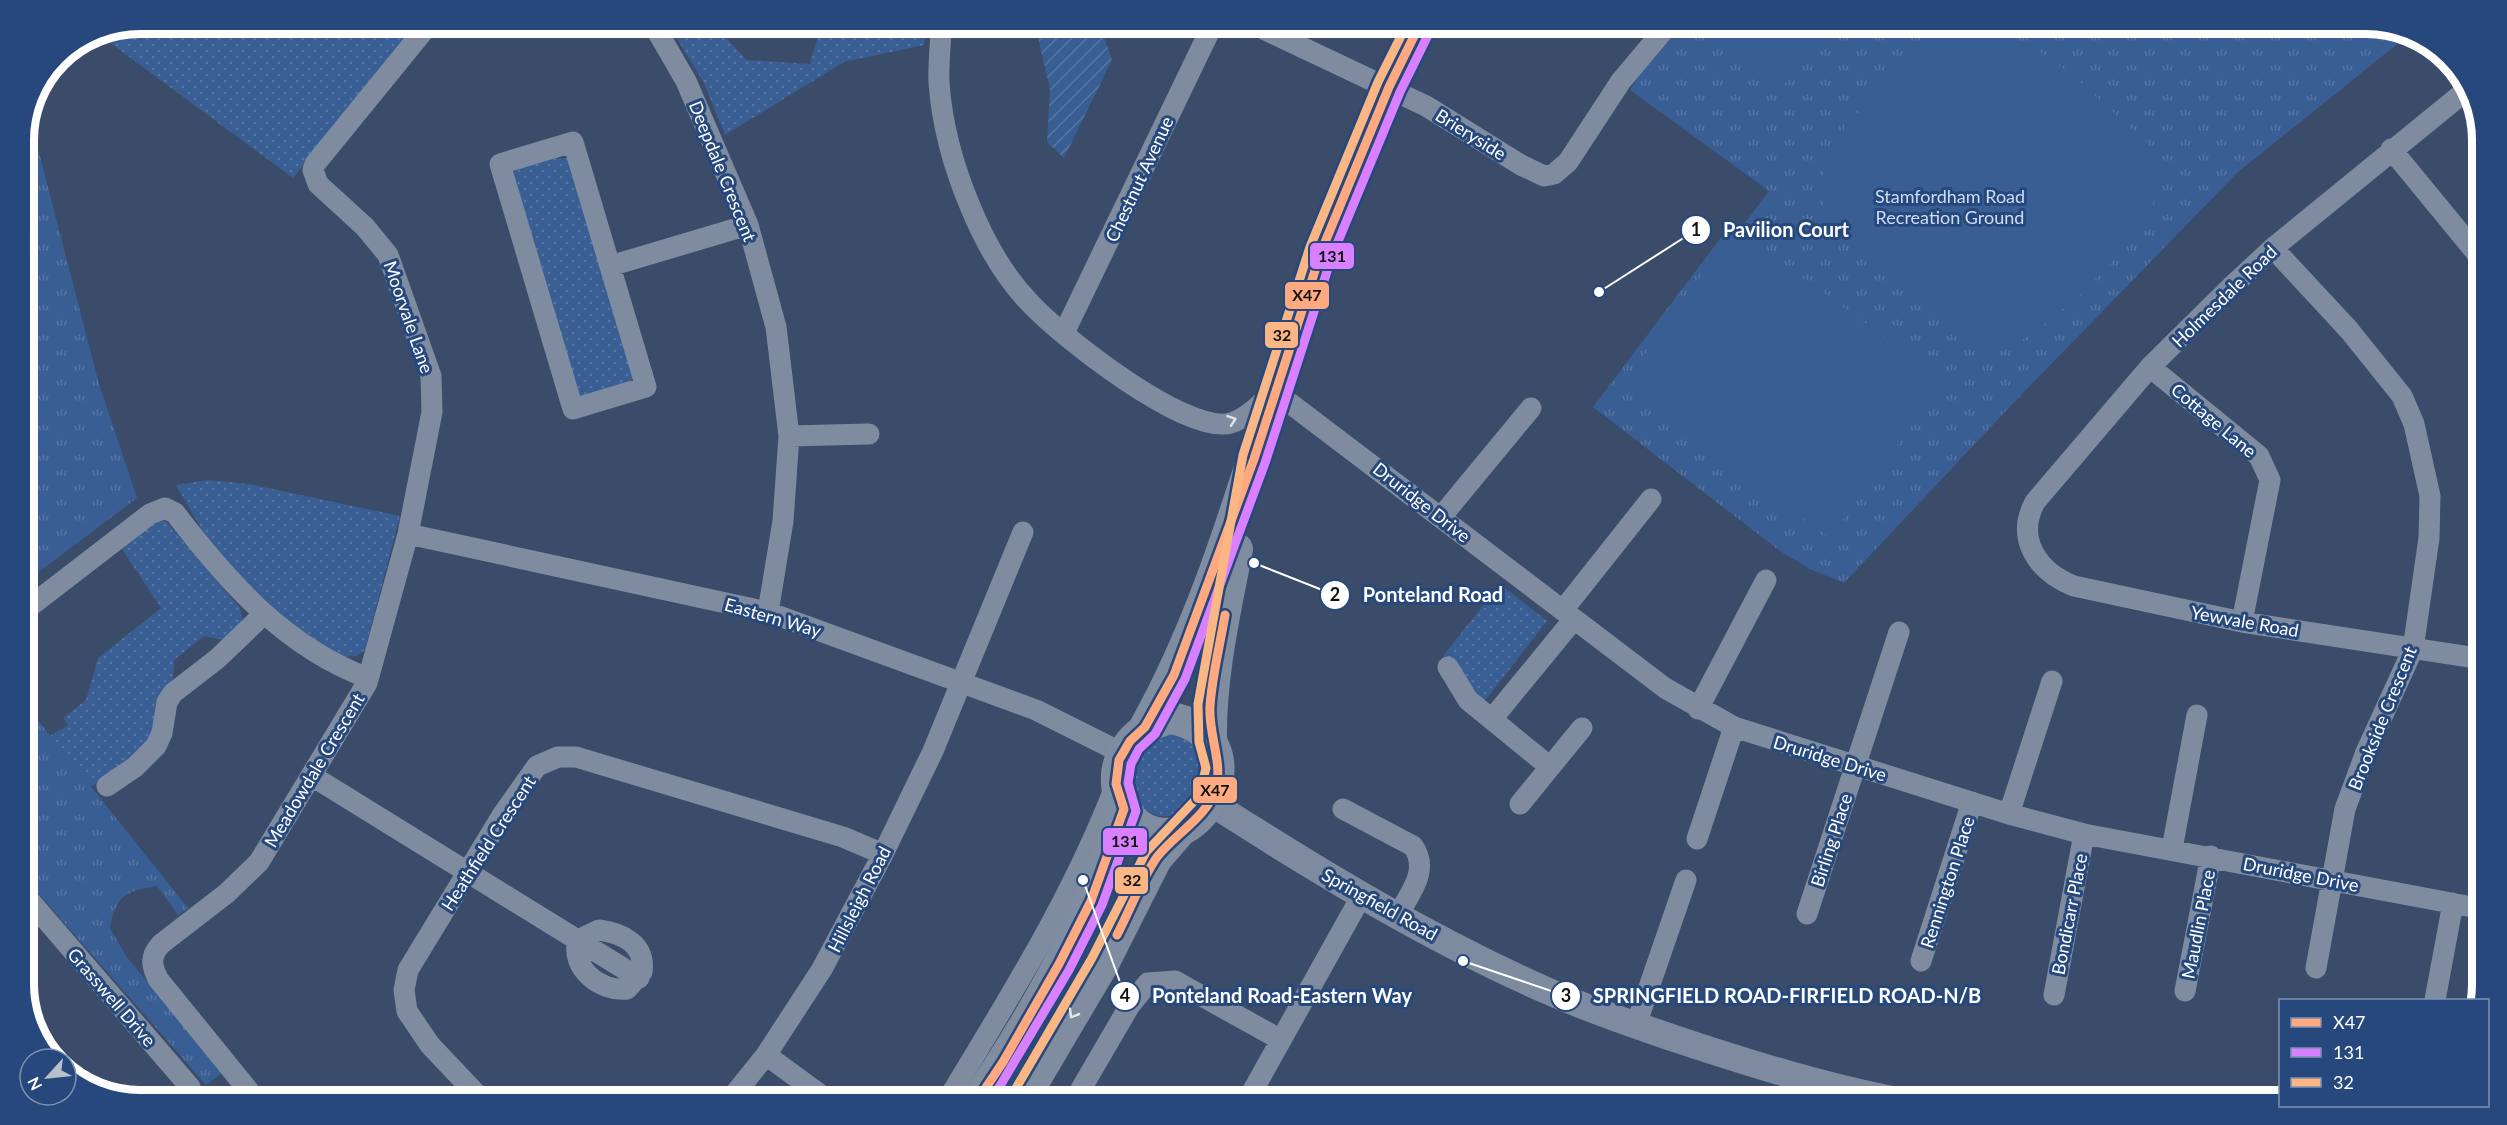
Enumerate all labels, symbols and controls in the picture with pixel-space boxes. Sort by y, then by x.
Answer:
street label: Deepdale Crescent [685,97,761,245]
street label: Brieryside [1432,104,1510,164]
street label: Chestnut Avenue [1100,113,1178,245]
park label: Stamfordham Road Recreation Ground [1875,185,2025,228]
callout: Pavilion Court [1681,211,1861,249]
text: Pavilion Court [1723,217,1850,241]
text: 1 [1691,218,1701,240]
street label: Holmesdale Road [2167,240,2281,352]
line badge: 131 [1309,242,1355,270]
text: 131 [1318,246,1346,265]
street label: Moorvale Lane [379,258,439,376]
line badge: X47 [1284,281,1330,310]
text: X47 [1292,285,1322,304]
line badge: 32 [1264,321,1299,349]
text: 32 [1273,325,1291,344]
street label: Cottage Lane [2167,378,2261,462]
one-way arrow [1226,415,1236,428]
street label: Druridge Drive [1369,457,1475,547]
callout: Ponteland Road [1320,576,1515,614]
text: Ponteland Road [1363,582,1503,606]
text: 2 [1330,583,1340,605]
street label: Eastern Way [722,593,825,641]
street label: Yewvale Road [2189,601,2301,641]
street label: Brookside Crescent [2343,642,2421,793]
street label: Meadowdale Crescent [259,688,369,851]
street label: Druridge Drive [1771,730,1889,786]
street label: Heathfield Crescent [436,771,540,915]
line badge: X47 [1192,776,1238,804]
text: X47 [1200,780,1230,799]
street label: Birling Place [1806,791,1856,889]
street label: Rennington Place [1915,813,1979,951]
line badge: 131 [1102,827,1148,856]
text: 131 [1111,831,1139,850]
street label: Hillsleigh Road [823,842,895,956]
street label: Bondicarr Place [2046,852,2092,976]
street label: Druridge Drive [2241,852,2361,896]
street label: Springfield Road [1318,863,1442,945]
line badge: 32 [1114,866,1149,895]
street label: Maudlin Place [2177,868,2219,980]
text: 32 [1123,870,1141,889]
street label: Grasswell Drive [63,943,161,1051]
callout: Ponteland Road-Eastern Way [1110,977,1424,1015]
callout: SPRINGFIELD ROAD-FIRFIELD ROAD-N/B [1551,977,1993,1015]
text: Ponteland Road-Eastern Way [1152,983,1412,1007]
text: SPRINGFIELD ROAD-FIRFIELD ROAD-N/B [1593,983,1981,1007]
text: 4 [1120,984,1130,1006]
text: 3 [1561,984,1571,1006]
legend [2279,999,2489,1107]
one-way arrow [1069,1008,1081,1018]
text: X47 [2333,1011,2366,1033]
text: 131 [2333,1041,2364,1063]
north arrow [18,1047,78,1107]
text: 32 [2333,1071,2354,1093]
text: N [23,1074,45,1094]

